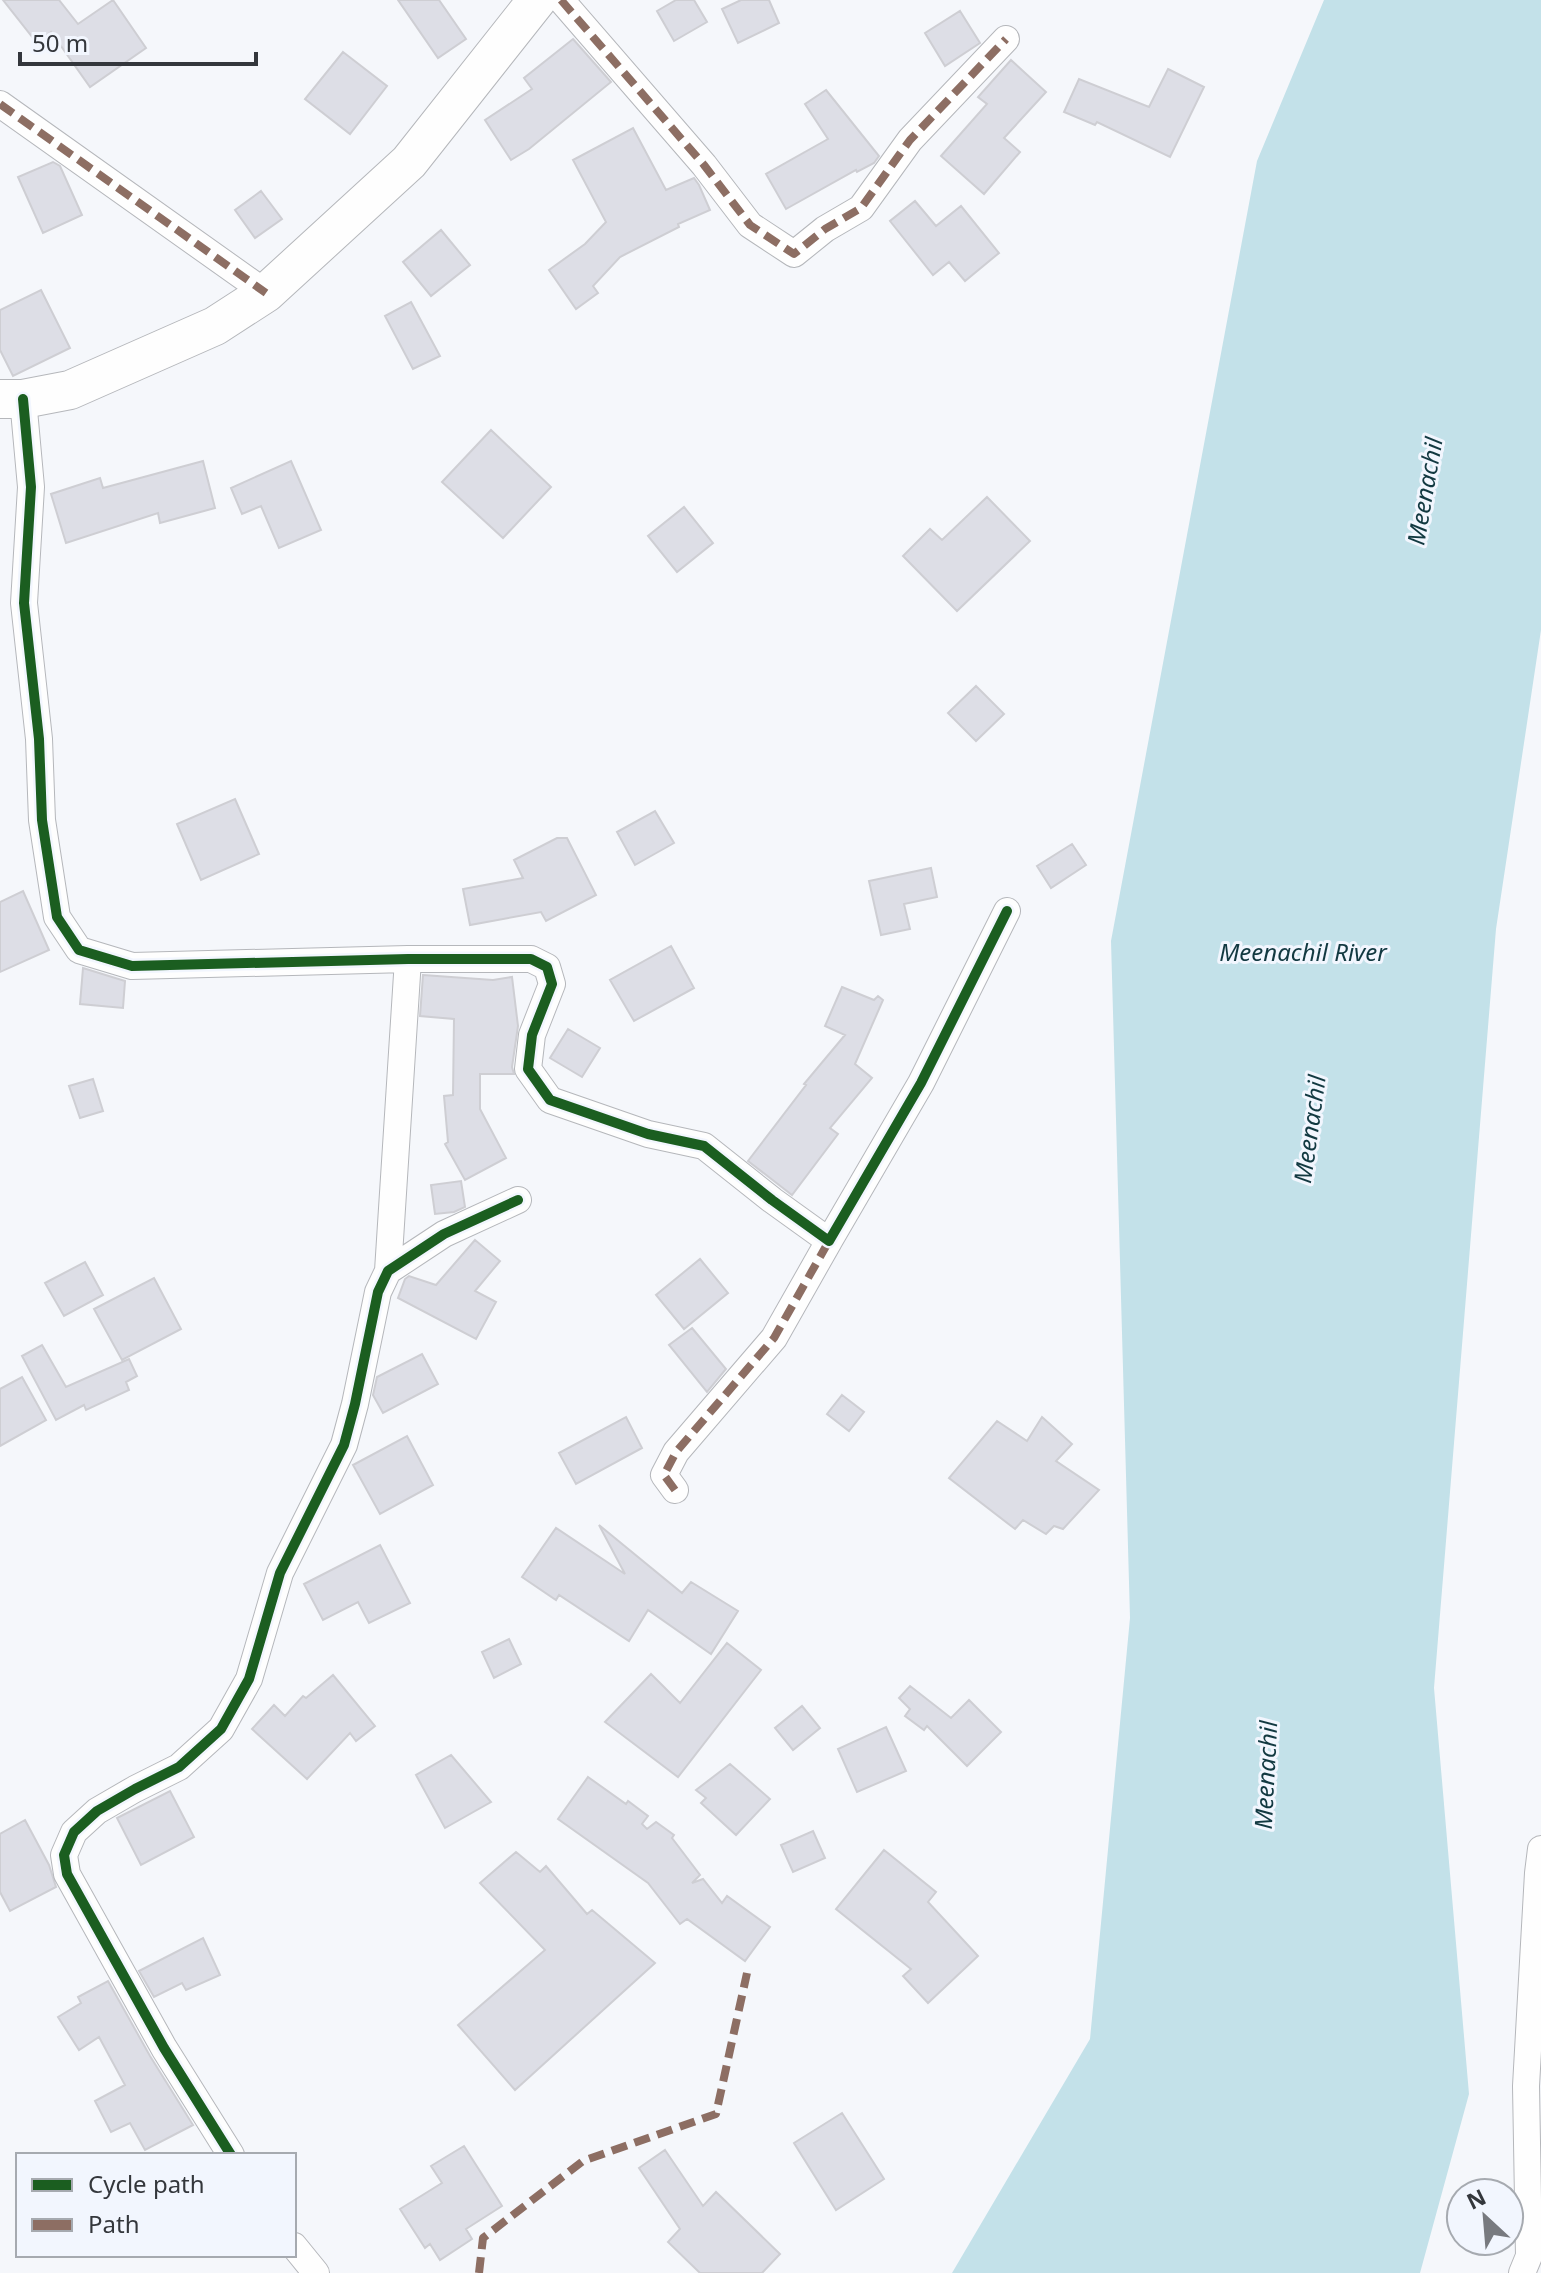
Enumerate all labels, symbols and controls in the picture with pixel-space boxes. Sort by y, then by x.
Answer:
scale bar [20,16,256,66]
text: 50 m [32,26,88,59]
water label: Meenachil [1398,434,1450,547]
water label: Meenachil River [1219,935,1388,968]
water label: Meenachil [1285,1072,1333,1185]
water label: Meenachil [1246,1719,1284,1830]
legend [16,2153,296,2257]
text: Cycle path [88,2167,205,2200]
north arrow [1445,2177,1525,2257]
text: N [1461,2181,1490,2216]
text: Path [88,2207,139,2240]

